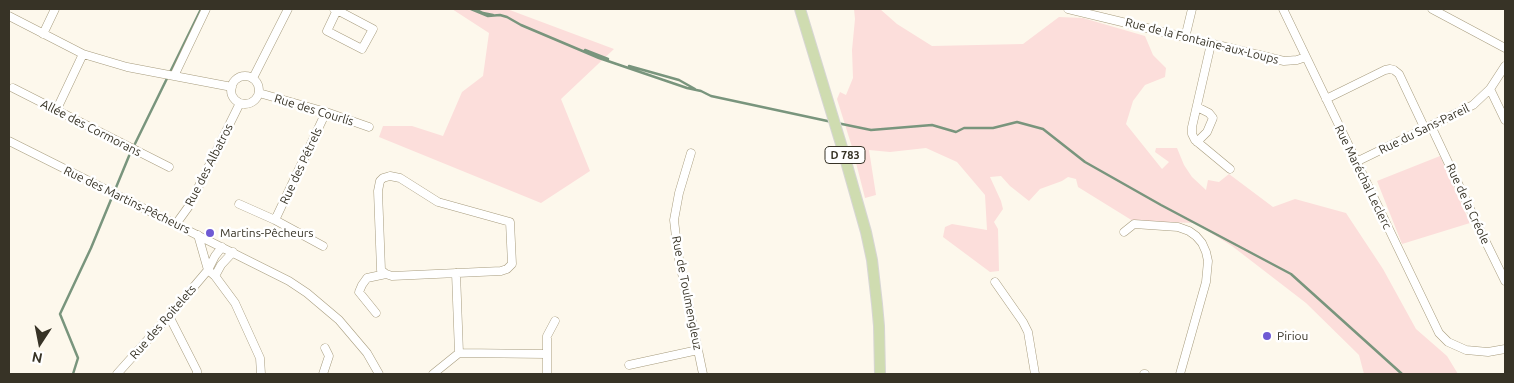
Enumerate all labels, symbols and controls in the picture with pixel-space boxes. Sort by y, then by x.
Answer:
street label: Rue de la Fontaine-aux-Loups [1124,15,1280,67]
street label: Rue des Courlis [273,91,355,129]
street label: Allée des Cormorans [38,96,144,160]
street label: Rue du Sans-Pareil [1376,101,1472,157]
street label: Rue des Albatros [182,121,236,209]
street label: Rue Maréchal Leclerc [1332,123,1394,231]
street label: Rue des Pétrels [277,125,325,207]
road number: D 783 [825,146,865,164]
street label: Rue de la Créole [1443,161,1493,247]
street label: Rue des Martins-Pêcheurs [61,163,193,237]
place label: Martins-Pêcheurs [220,226,314,240]
marker: Martins-Pêcheurs [204,227,216,239]
street label: Rue de Toulmengleuz [669,235,705,351]
street label: Rue des Roitelets [127,282,199,362]
north arrow [15,318,65,368]
place label: Piriou [1277,329,1308,343]
marker: Piriou [1261,330,1273,342]
text: N [30,349,44,367]

